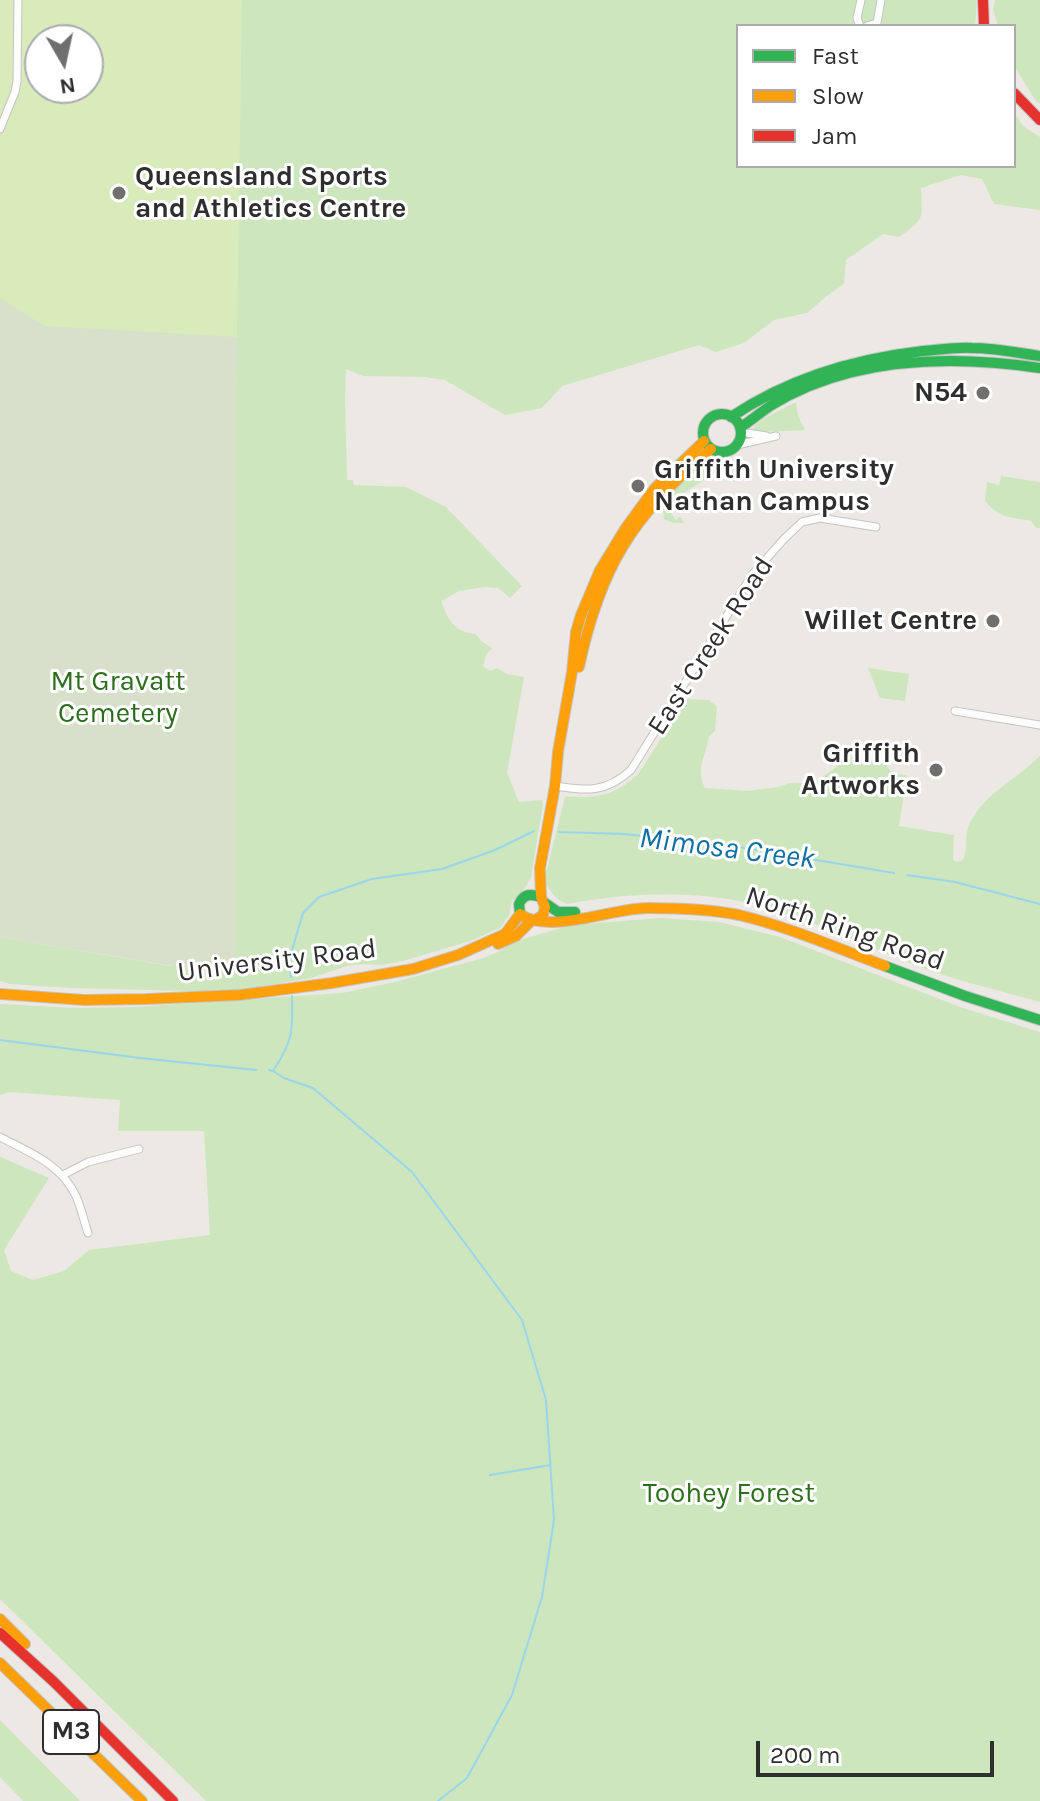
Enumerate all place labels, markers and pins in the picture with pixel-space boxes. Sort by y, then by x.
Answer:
place label: Queensland Sports and Athletics Centre [135,160,406,226]
marker: Queensland Sports and Athletics Centre [110,184,128,202]
place label: N54 [914,376,967,410]
marker: N54 [974,384,992,402]
place label: Griffith University Nathan Campus [654,453,894,519]
marker: Griffith University Nathan Campus [629,477,647,495]
place label: Willet Centre [804,604,977,638]
marker: Willet Centre [984,612,1002,630]
place label: Griffith Artworks [801,737,920,803]
marker: Griffith Artworks [927,761,945,779]

